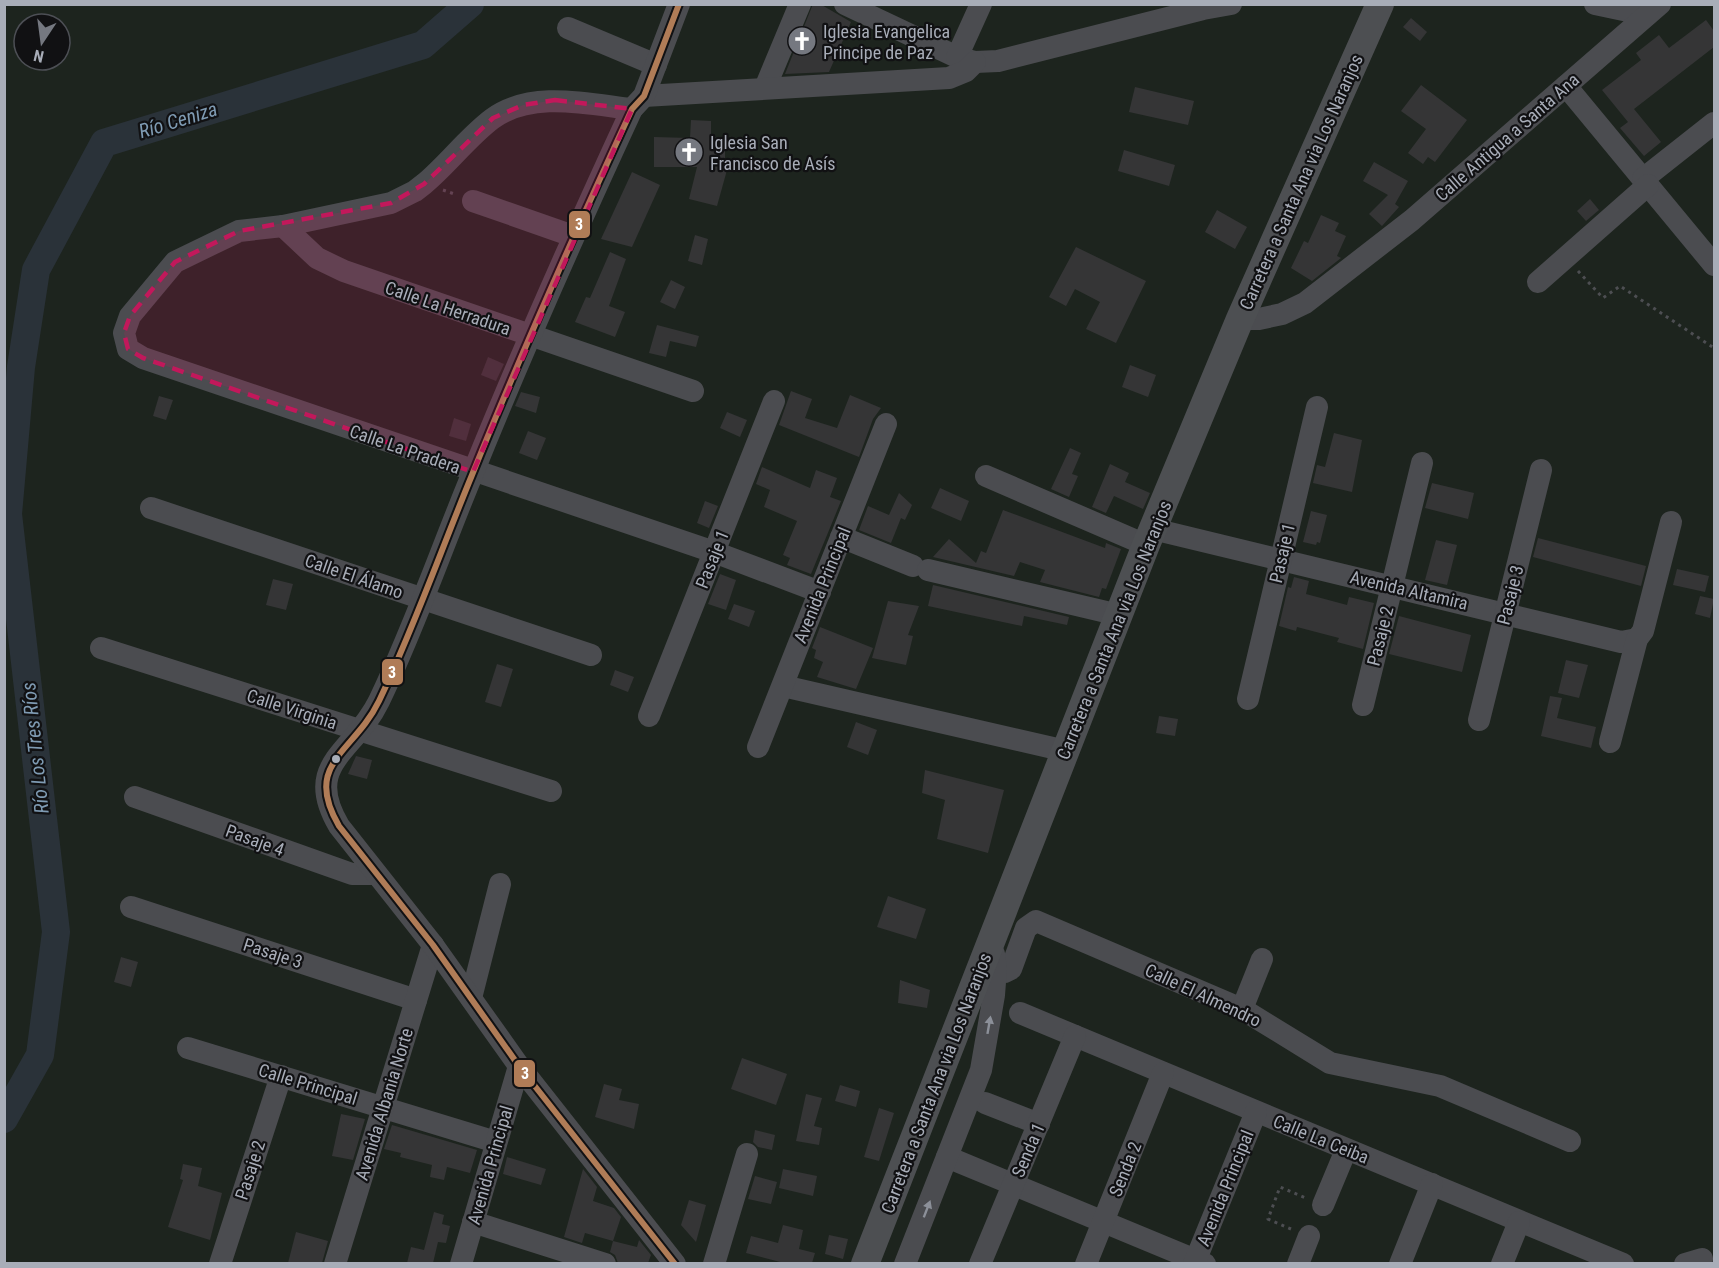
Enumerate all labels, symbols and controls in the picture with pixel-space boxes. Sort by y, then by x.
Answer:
north arrow [12,12,72,72]
place label: Iglesia Evangelica Principe de Paz [823,21,950,63]
church icon: Iglesia Evangelica Principe de Paz [786,25,818,57]
text: N [32,46,46,66]
street label: Carretera a Santa Ana via Los Naranjos [1235,51,1367,313]
street label: Calle Antigua a Santa Ana [1431,69,1583,205]
water label: Río Ceniza [136,97,220,143]
place label: Iglesia San Francisco de Asís [710,132,836,174]
church icon: Iglesia San Francisco de Asís [673,136,705,168]
line badge: 3 [568,210,591,239]
text: 3 [575,215,583,234]
street label: Calle La Herradura [383,277,513,339]
street label: Calle La Pradera [347,420,463,478]
street label: Carretera a Santa Ana via Los Naranjos [1052,498,1176,762]
street label: Pasaje 1 [1265,521,1299,585]
street label: Avenida Principal [789,524,855,646]
street label: Pasaje 1 [691,527,733,591]
street label: Calle El Álamo [302,549,406,603]
street label: Pasaje 3 [1492,563,1528,627]
street label: Avenida Altamira [1348,566,1470,614]
street label: Pasaje 2 [1362,604,1398,668]
line badge: 3 [381,658,404,686]
text: 3 [388,663,396,682]
water label: Río Los Tres Ríos [16,681,54,815]
street label: Calle Virginia [244,685,340,733]
unlabelled marker [330,753,342,765]
street label: Pasaje 4 [223,820,287,860]
street label: Pasaje 3 [241,934,305,972]
street label: Carretera a Santa Ana via Los Naranjos [877,950,995,1216]
street label: Calle El Almendro [1142,959,1264,1031]
one-way arrow [985,1015,994,1034]
street label: Avenida Albania Norte [351,1025,417,1183]
street label: Calle Principal [256,1059,360,1109]
line badge: 3 [513,1059,536,1088]
text: 3 [521,1064,529,1083]
street label: Avenida Principal [463,1103,517,1227]
street label: Calle La Ceiba [1270,1110,1372,1168]
street label: Senda 1 [1007,1120,1049,1180]
street label: Avenida Principal [1192,1127,1258,1249]
street label: Pasaje 2 [231,1138,269,1202]
street label: Senda 2 [1105,1139,1145,1199]
one-way arrow [923,1200,932,1218]

